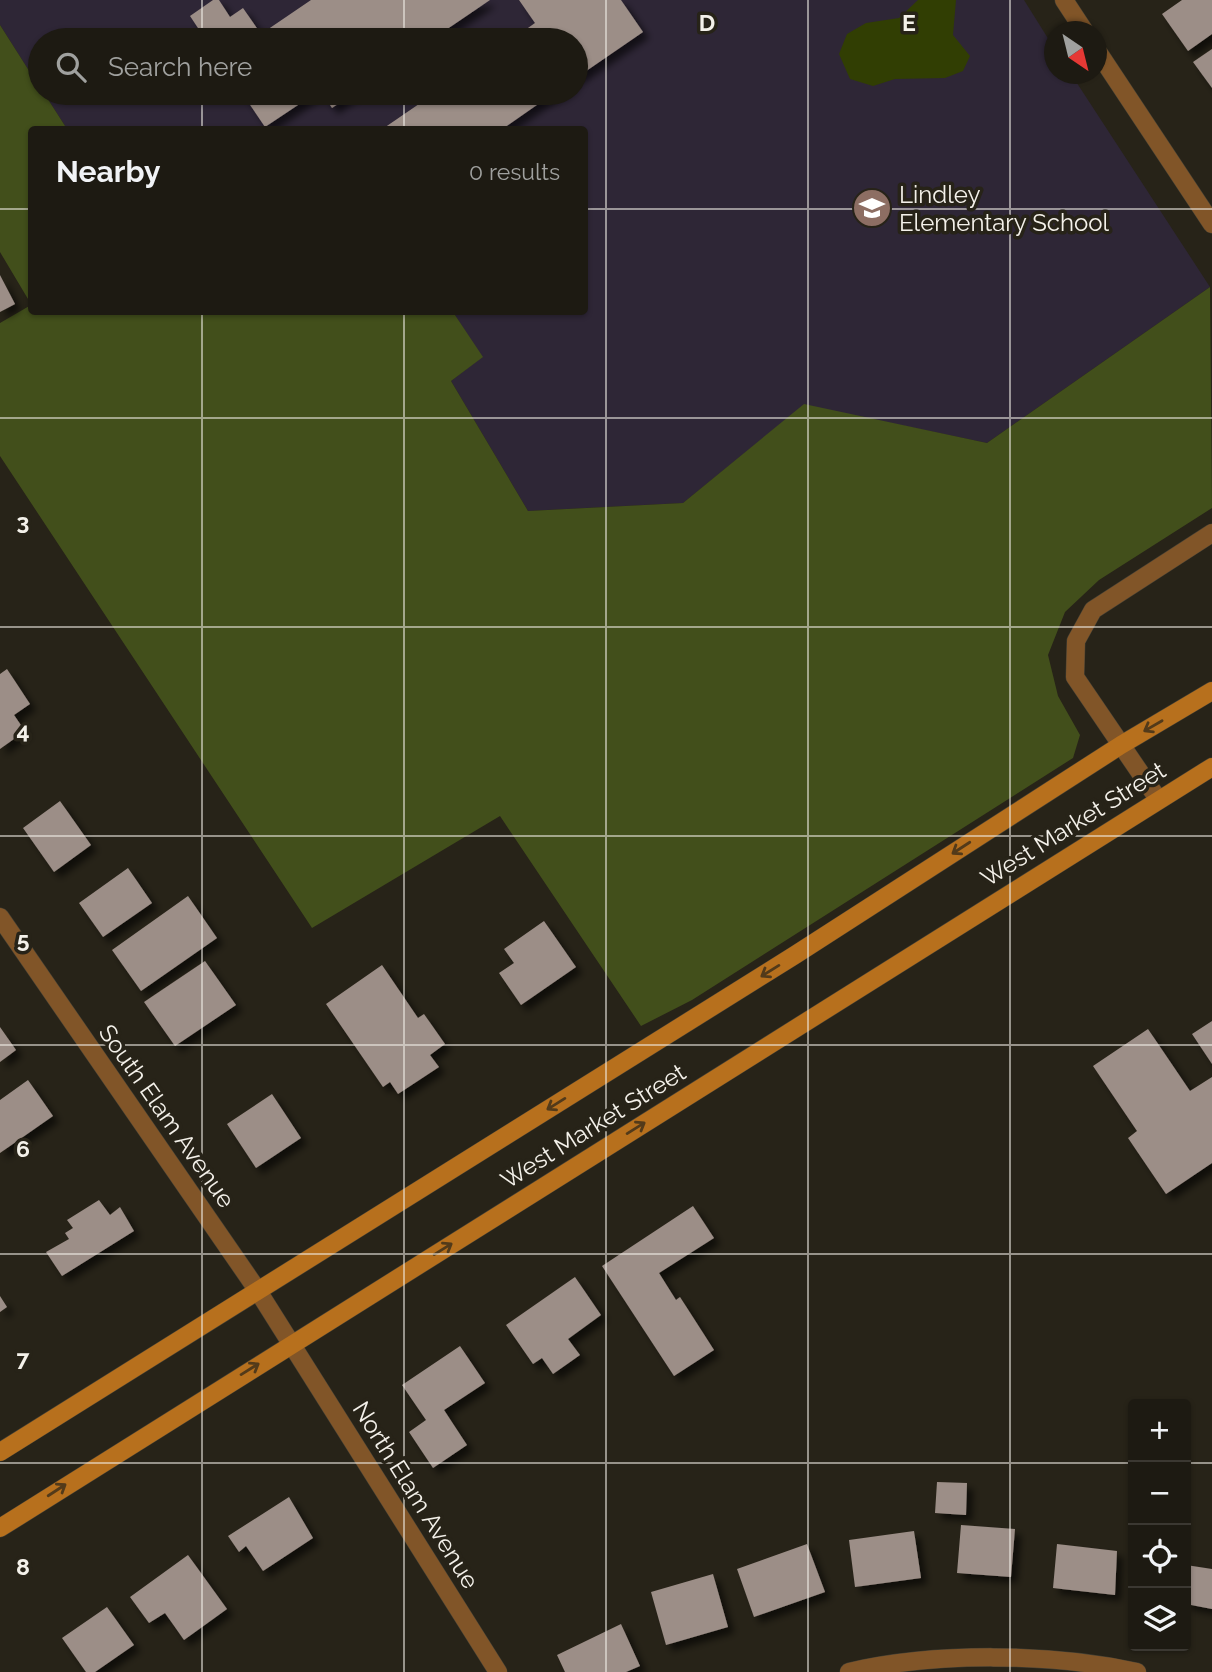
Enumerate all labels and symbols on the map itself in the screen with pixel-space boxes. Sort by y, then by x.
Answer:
text: D [699,9,715,36]
text: E [902,9,916,36]
north arrow [1044,21,1107,84]
place label: Lindley Elementary School [899,180,1110,237]
school or university icon: Lindley Elementary School [851,187,893,229]
text: 3 [17,508,29,535]
text: 4 [16,717,30,744]
one-way arrow [1144,719,1164,733]
street label: West Market Street [975,755,1171,893]
one-way arrow [952,840,971,855]
text: 5 [17,926,30,953]
one-way arrow [760,964,780,978]
street label: South Elam Avenue [93,1019,241,1213]
street label: West Market Street [495,1057,691,1195]
one-way arrow [546,1098,566,1112]
one-way arrow [625,1121,645,1135]
text: 6 [16,1135,30,1162]
one-way arrow [433,1242,452,1257]
text: 7 [17,1344,30,1371]
one-way arrow [239,1362,259,1376]
street label: North Elam Avenue [347,1396,485,1594]
one-way arrow [47,1483,66,1498]
text: 8 [16,1553,30,1580]

